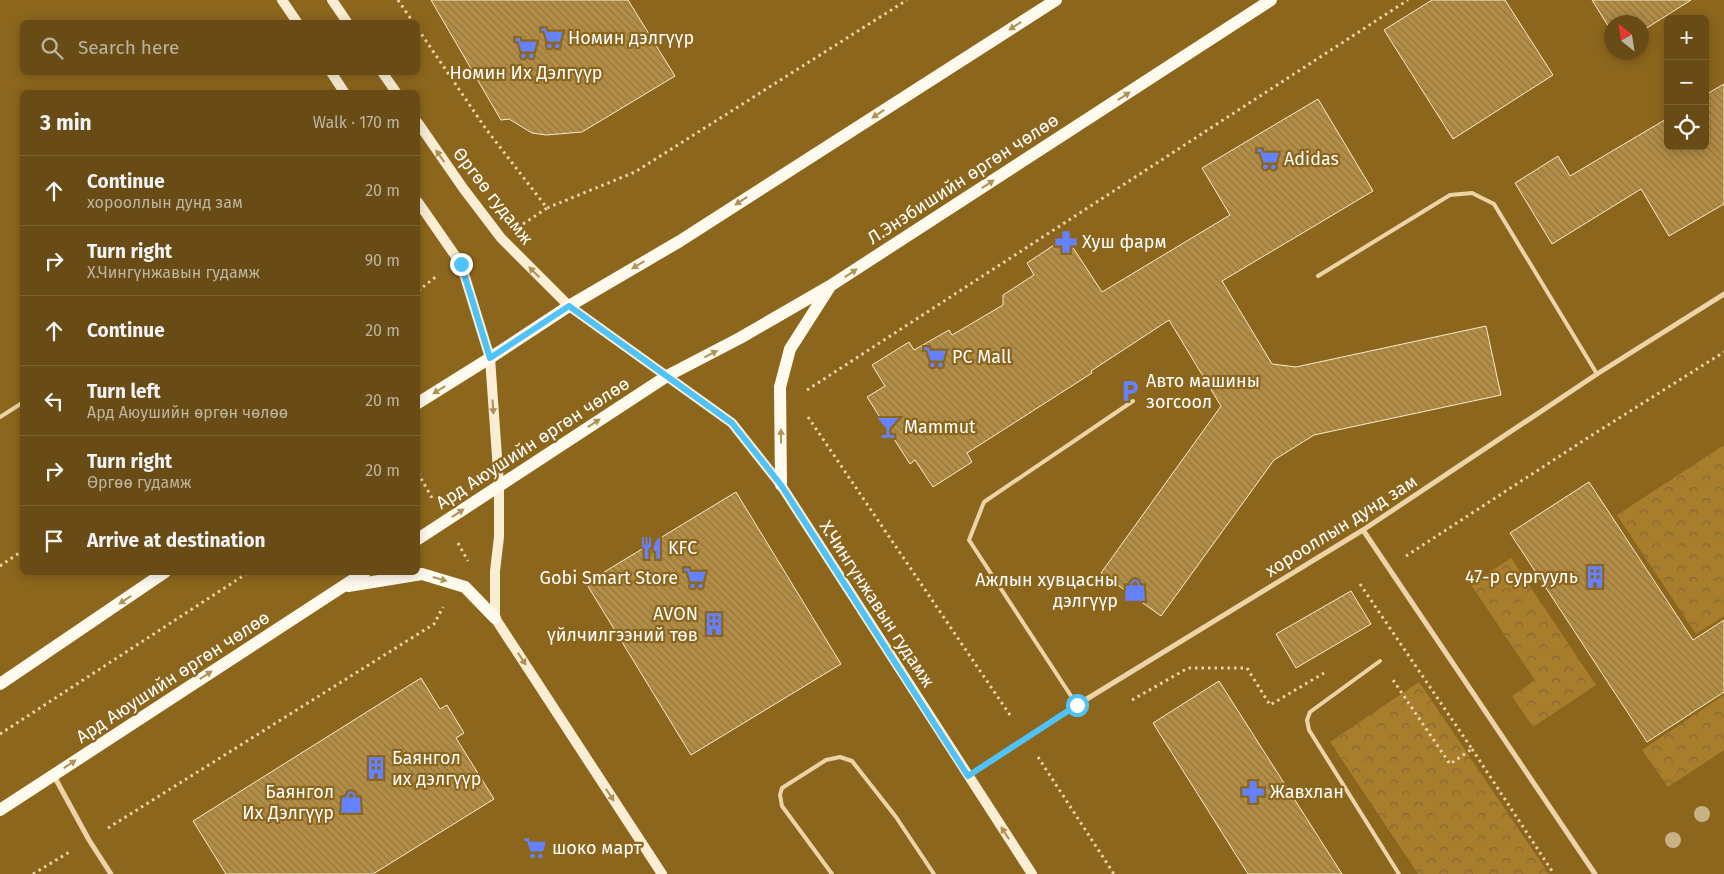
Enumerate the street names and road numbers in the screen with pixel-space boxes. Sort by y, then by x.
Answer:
street label: Л.Энэбишийн өргөн чөлөө [863,109,1063,249]
street label: Өргөө гудамж [448,143,538,249]
street label: Ард Аюушийн өргөн чөлөө [432,372,634,514]
street label: хорооллын дунд зам [1261,470,1421,582]
street label: Х.Чингүнжавын гудамж [815,516,939,692]
street label: Ард Аюушийн өргөн чөлөө [72,606,274,748]

